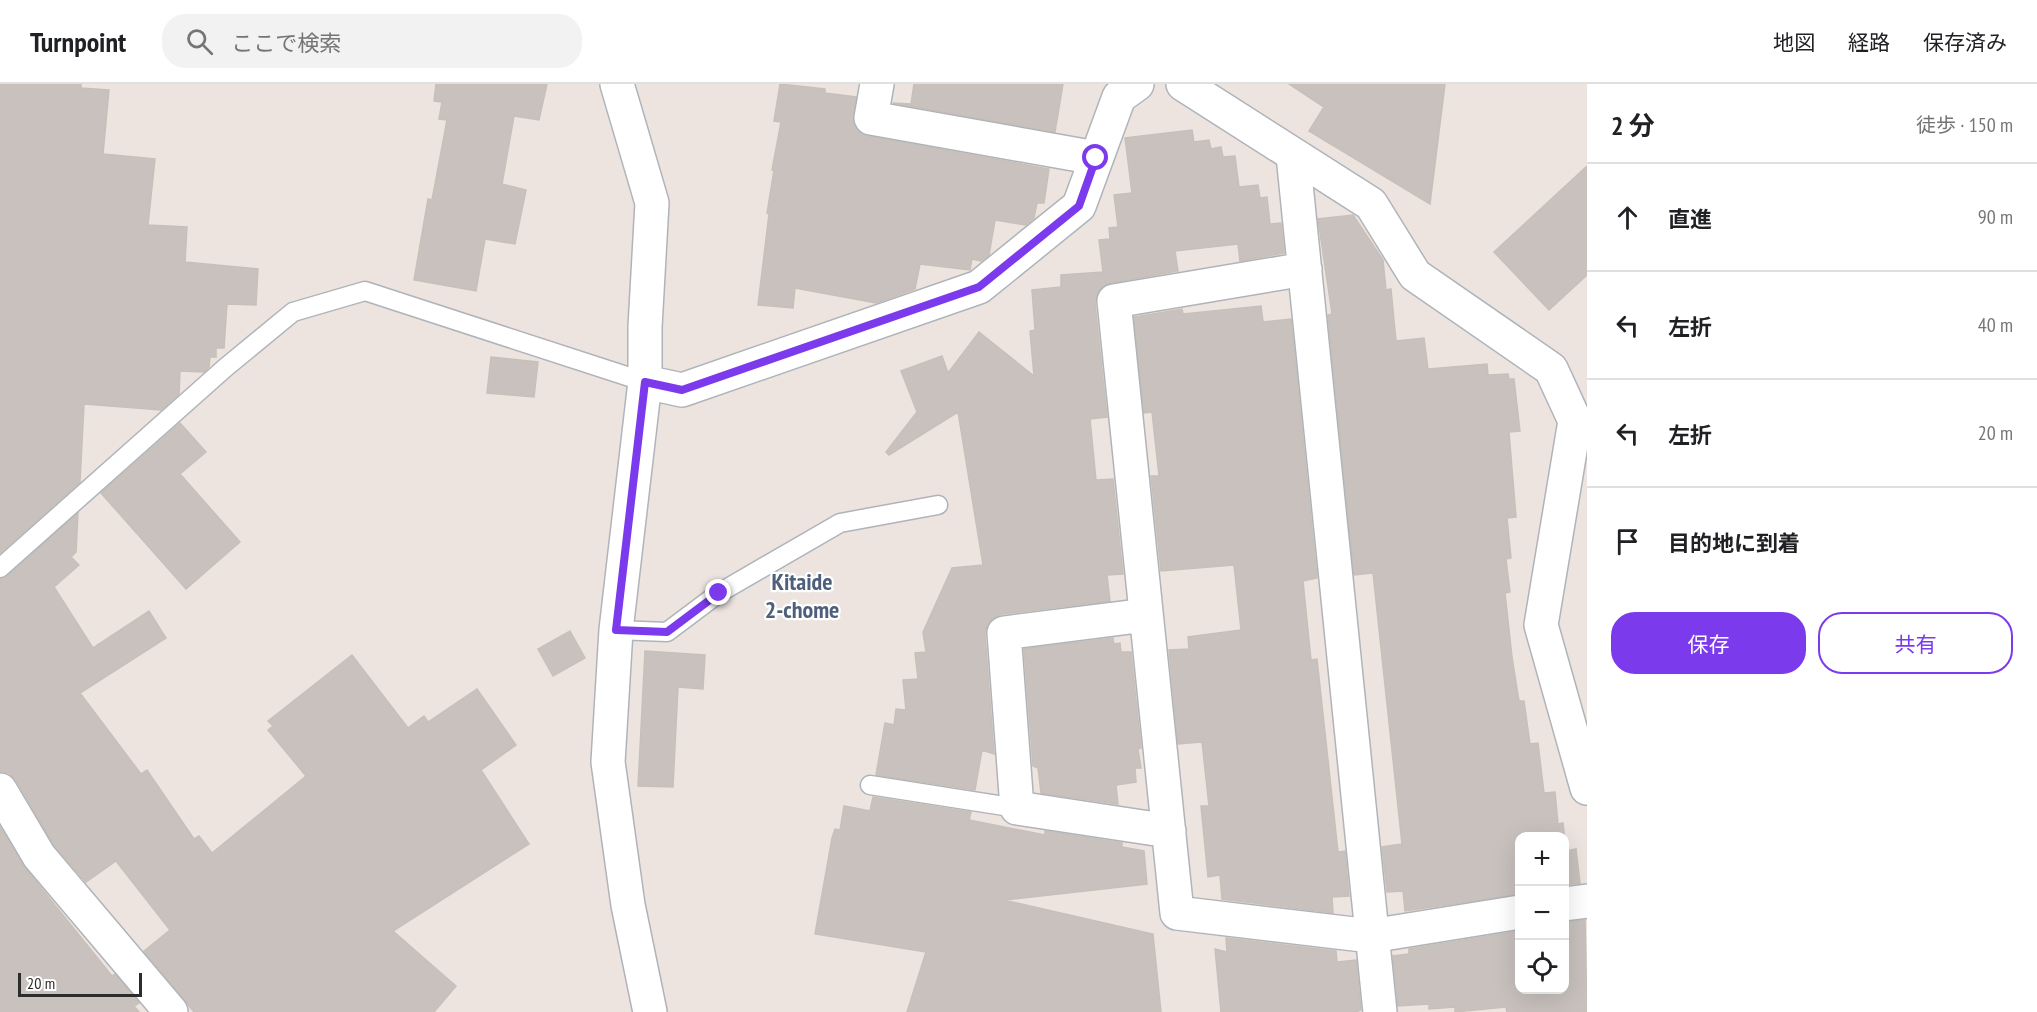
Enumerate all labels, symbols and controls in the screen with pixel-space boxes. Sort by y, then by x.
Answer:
search box [162,14,582,68]
text: Turnpoint [30,23,126,60]
icon: search [183,25,216,58]
text: ここで検索 [231,29,341,57]
text: 地図 [1773,29,1815,56]
text: 経路 [1848,29,1890,56]
text: 保存済み [1923,29,2007,56]
text: 2 分 [1611,109,1655,142]
text: 徒歩 · 150 m [1916,112,2013,138]
route start [1082,144,1108,170]
icon: ahead [1611,201,1644,234]
text: 90 m [1978,204,2013,230]
text: 直進 [1668,205,1712,233]
icon: left [1611,309,1644,342]
text: 40 m [1978,312,2013,338]
text: 左折 [1668,313,1712,341]
icon: left [1611,417,1644,450]
text: 20 m [1978,420,2013,446]
text: 左折 [1668,421,1712,449]
icon: arrive [1611,525,1644,558]
text: 目的地に到着 [1668,529,1800,557]
district label: Kitaide 2-chome [765,566,839,625]
route end [705,579,731,605]
button: 保存 [1611,612,1806,674]
button: 共有 [1818,612,2013,674]
map controls [1515,832,1569,994]
button: + [1515,832,1569,886]
button: − [1515,886,1569,940]
button: locate [1515,940,1569,994]
scale bar [18,970,142,998]
text: 20 m [27,973,55,993]

